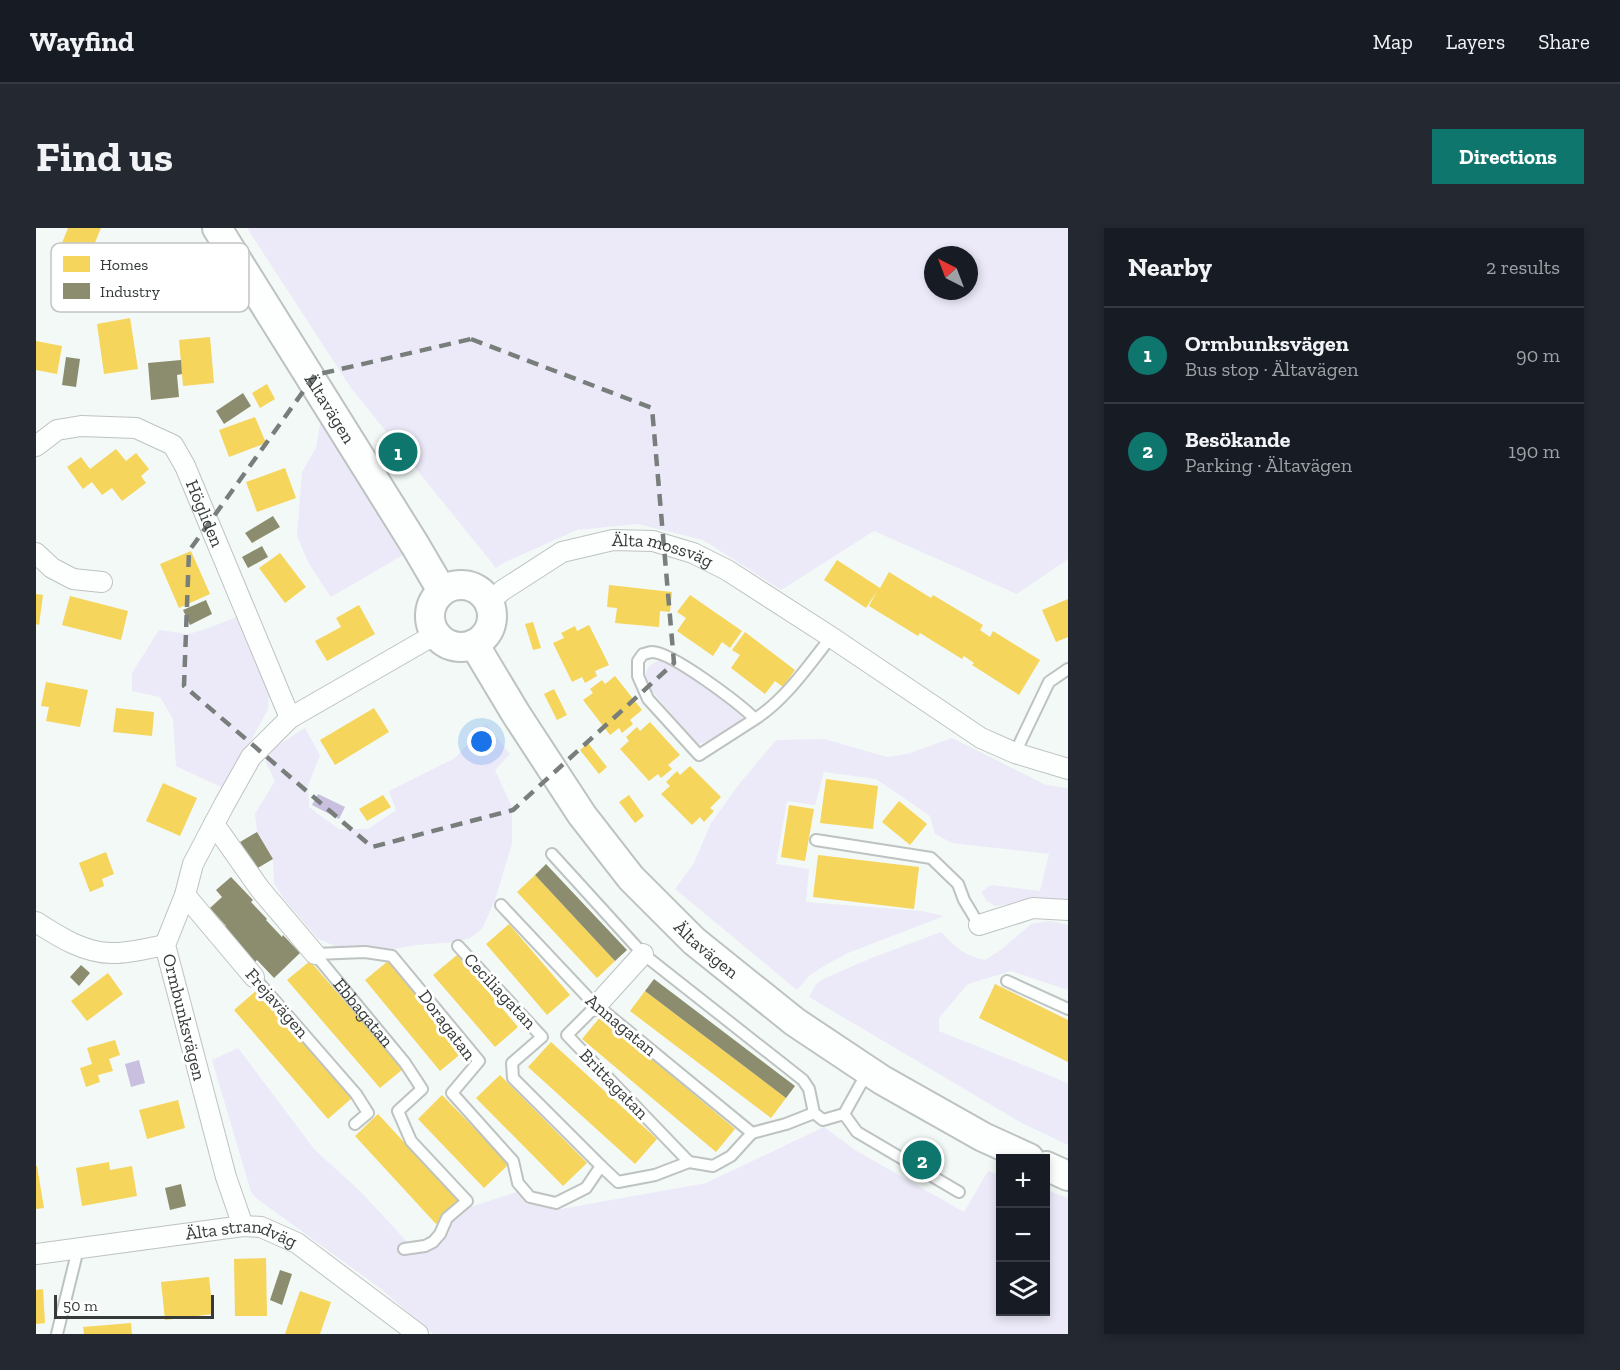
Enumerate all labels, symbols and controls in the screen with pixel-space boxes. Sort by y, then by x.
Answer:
text: Wayfind [30,25,134,58]
text: Map [1373,29,1413,54]
text: Layers [1446,29,1505,54]
text: Share [1538,29,1590,54]
button: Directions [1432,129,1584,184]
text: Find us [36,131,173,182]
legend [51,243,249,312]
north arrow [924,246,978,300]
text: Nearby [1128,251,1212,283]
text: Homes [100,255,148,274]
text: 2 results [1486,255,1560,279]
text: Industry [100,282,161,301]
text: Ormbunksvägen [1185,330,1349,357]
text: 1 [1143,343,1152,367]
text: 90 m [1516,343,1560,367]
text: Bus stop · Ältavägen [1185,357,1359,381]
street label: Ältavägen [300,370,360,448]
text: Besökande [1185,426,1290,453]
pin: 1 [378,430,418,474]
text: 2 [1142,439,1153,463]
text: 190 m [1508,439,1560,463]
text: Parking · Ältavägen [1185,453,1352,477]
street label: Högliden [181,476,229,551]
street label: Älta mossväg [612,529,717,572]
your location [467,727,496,756]
street label: Ältavägen [669,916,743,984]
street label: Ceciliagatan [459,948,541,1034]
street label: Ormbunksvägen [158,951,211,1083]
street label: Frejavägen [241,964,314,1043]
street label: Ebbagatan [329,974,399,1052]
street label: Doragatan [413,985,481,1065]
street label: Annagatan [581,989,661,1061]
street label: Brittagatan [575,1044,654,1124]
pin: 2 [902,1138,942,1182]
map controls [996,1154,1050,1316]
button: + [996,1154,1050,1208]
button: − [996,1208,1050,1262]
street label: Älta strandväg [184,1215,301,1253]
button: layers [996,1262,1050,1316]
scale bar [54,1292,214,1320]
text: 50 m [63,1296,98,1315]

